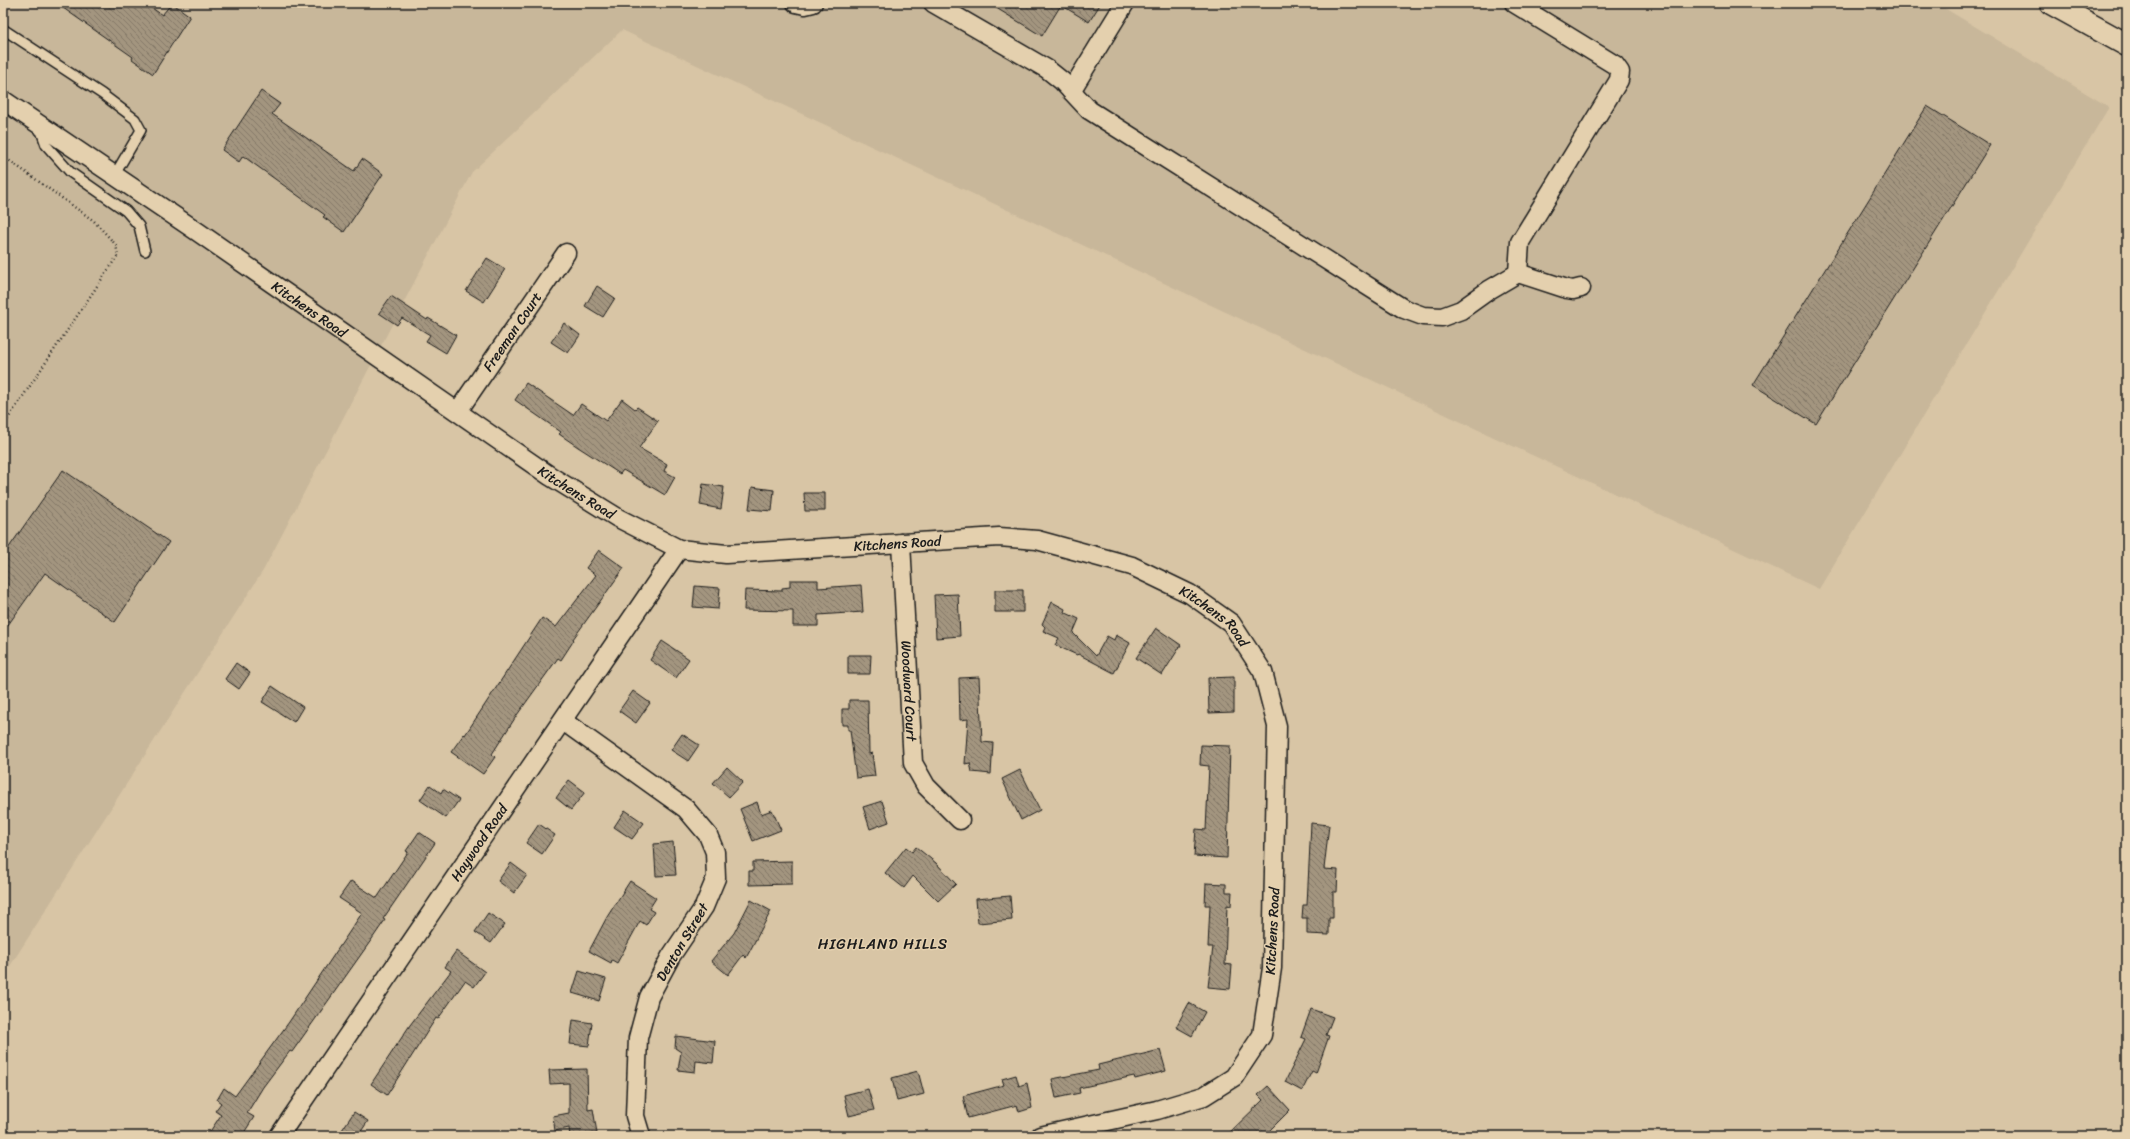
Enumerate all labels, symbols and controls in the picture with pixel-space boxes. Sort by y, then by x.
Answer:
street label: Kitchens Road [266,274,354,346]
street label: Freeman Court [476,287,549,377]
street label: Kitchens Road [532,459,621,527]
street label: Kitchens Road [853,529,943,559]
street label: Kitchens Road [1175,579,1256,654]
street label: Woodward Court [893,640,924,743]
street label: Haywood Road [444,798,516,887]
street label: Kitchens Road [1258,885,1287,975]
street label: Denton Street [649,897,716,986]
district label: HIGHLAND HILLS [818,931,948,957]

